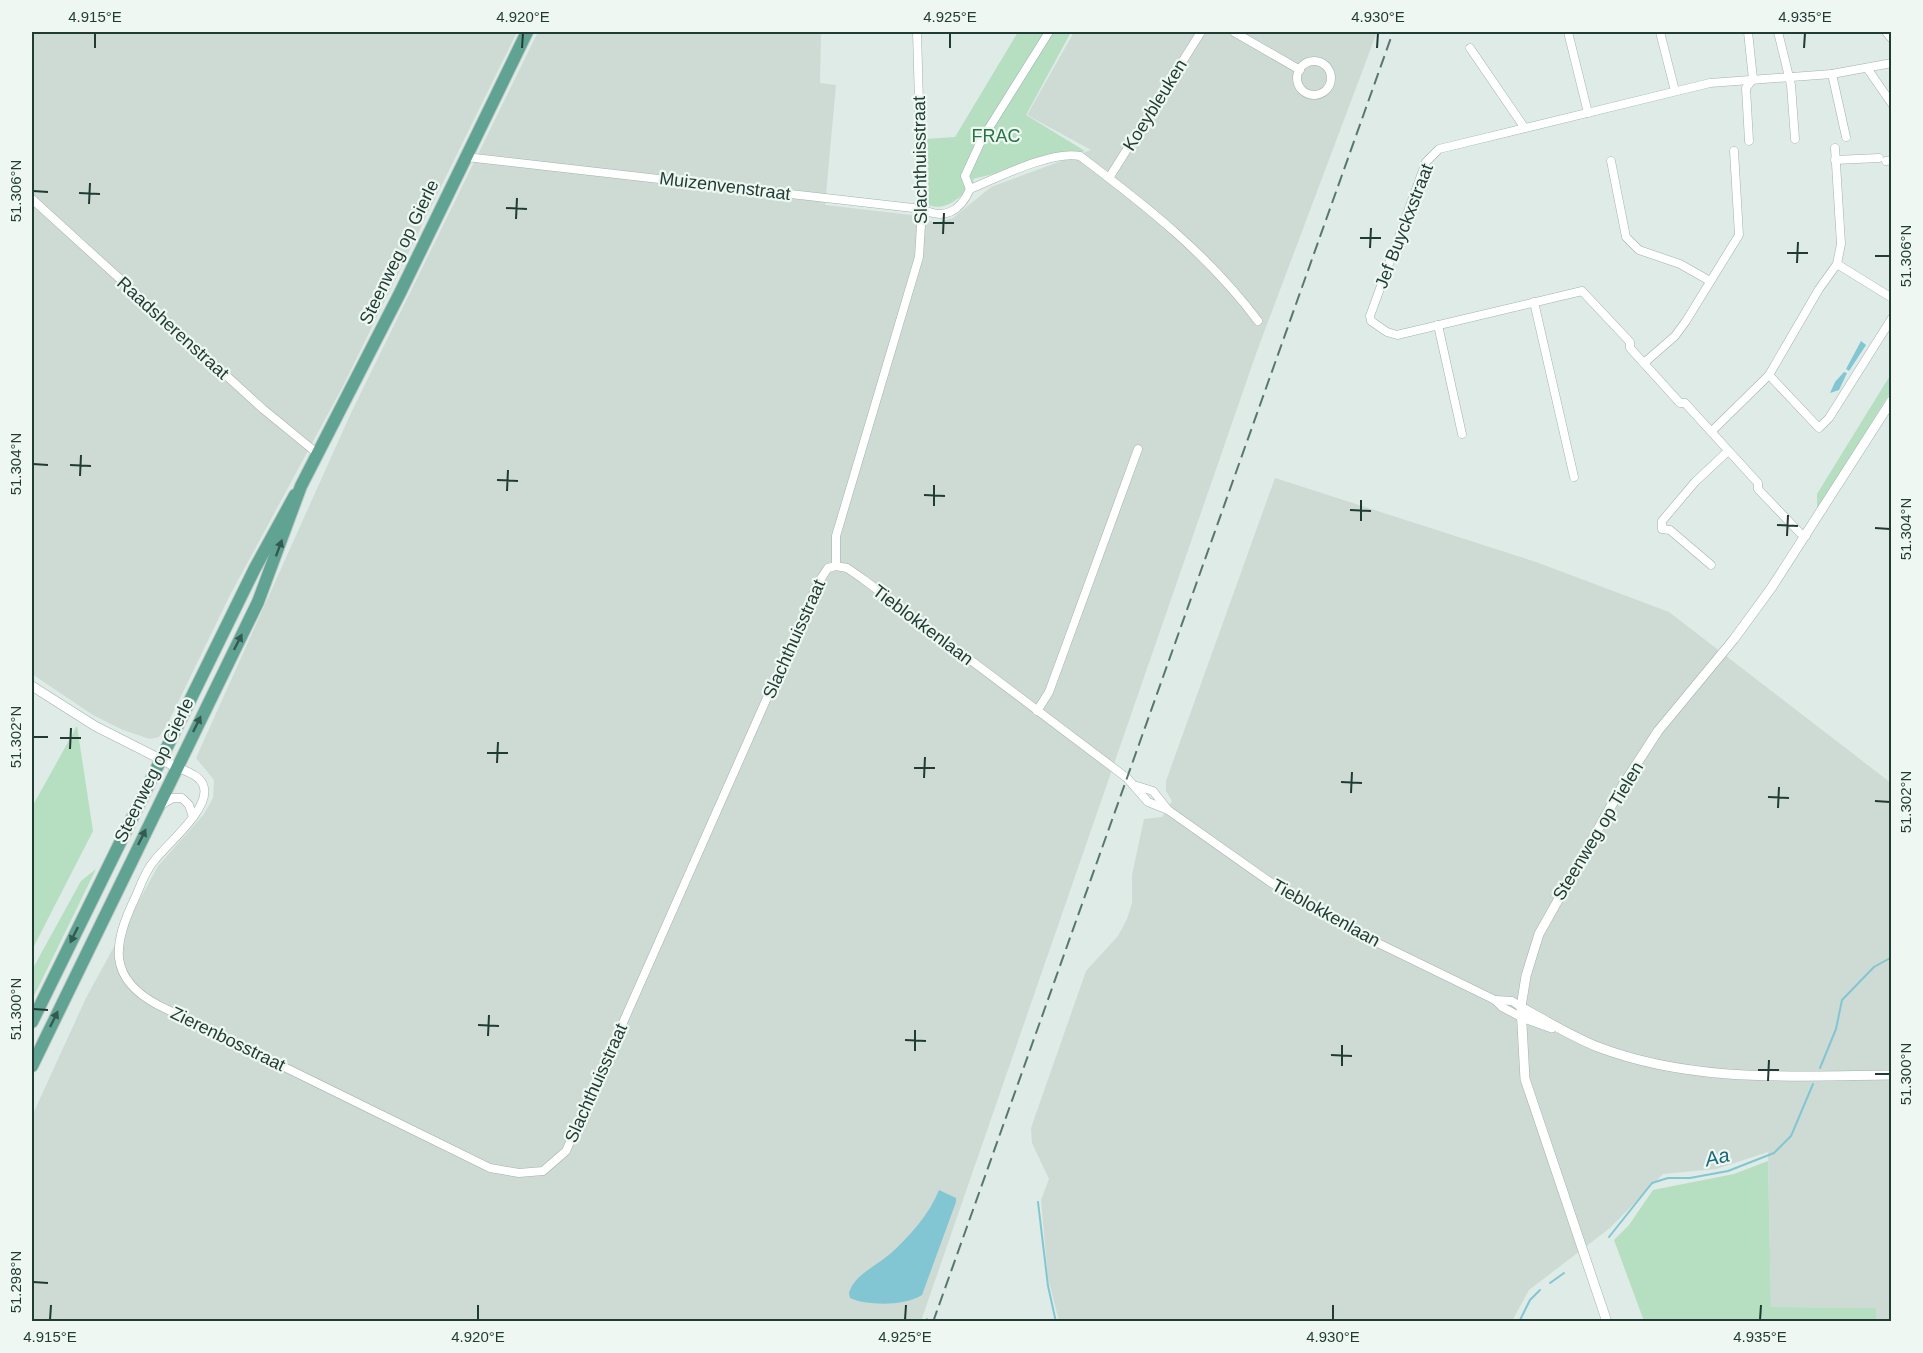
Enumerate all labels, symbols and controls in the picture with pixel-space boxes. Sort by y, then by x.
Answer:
text: 4.915°E [68,8,122,25]
text: 4.920°E [496,8,550,25]
text: 4.925°E [923,8,977,25]
text: 4.930°E [1351,8,1405,25]
text: 4.935°E [1778,8,1832,25]
street label: Koeybleuken [1119,56,1191,154]
street label: Slachthuisstraat [909,96,931,224]
park label: FRAC [972,126,1021,146]
text: 51.306°N [7,160,24,222]
street label: Jef Buyckxstraat [1371,161,1437,291]
street label: Muizenvenstraat [658,168,792,204]
street label: Steenweg op Gierle [355,177,443,327]
text: 51.306°N [1897,225,1914,287]
street label: Raadsherenstraat [113,273,233,383]
text: 51.304°N [7,433,24,495]
text: 51.304°N [1897,498,1914,560]
one-way arrow [274,539,284,557]
street label: Slachthuisstraat [759,576,829,702]
street label: Tieblokkenlaan [869,581,977,669]
one-way arrow [233,633,242,650]
street label: Steenweg op Gierle [110,695,198,845]
text: 51.302°N [7,706,24,768]
one-way arrow [192,715,201,732]
street label: Steenweg op Tielen [1549,758,1647,904]
text: 51.302°N [1897,771,1914,833]
one-way arrow [137,829,146,846]
street label: Tieblokkenlaan [1268,875,1384,951]
one-way arrow [70,926,79,943]
text: 51.300°N [7,978,24,1040]
street label: Zierenbosstraat [167,1003,289,1075]
one-way arrow [49,1010,59,1027]
street label: Slachthuisstraat [561,1020,631,1146]
text: 51.300°N [1897,1043,1914,1105]
water label: Aa [1702,1144,1731,1171]
text: 51.298°N [7,1251,24,1313]
text: 4.915°E [23,1328,77,1345]
text: 4.920°E [451,1328,505,1345]
text: 4.925°E [878,1328,932,1345]
text: 4.930°E [1306,1328,1360,1345]
text: 4.935°E [1733,1328,1787,1345]

